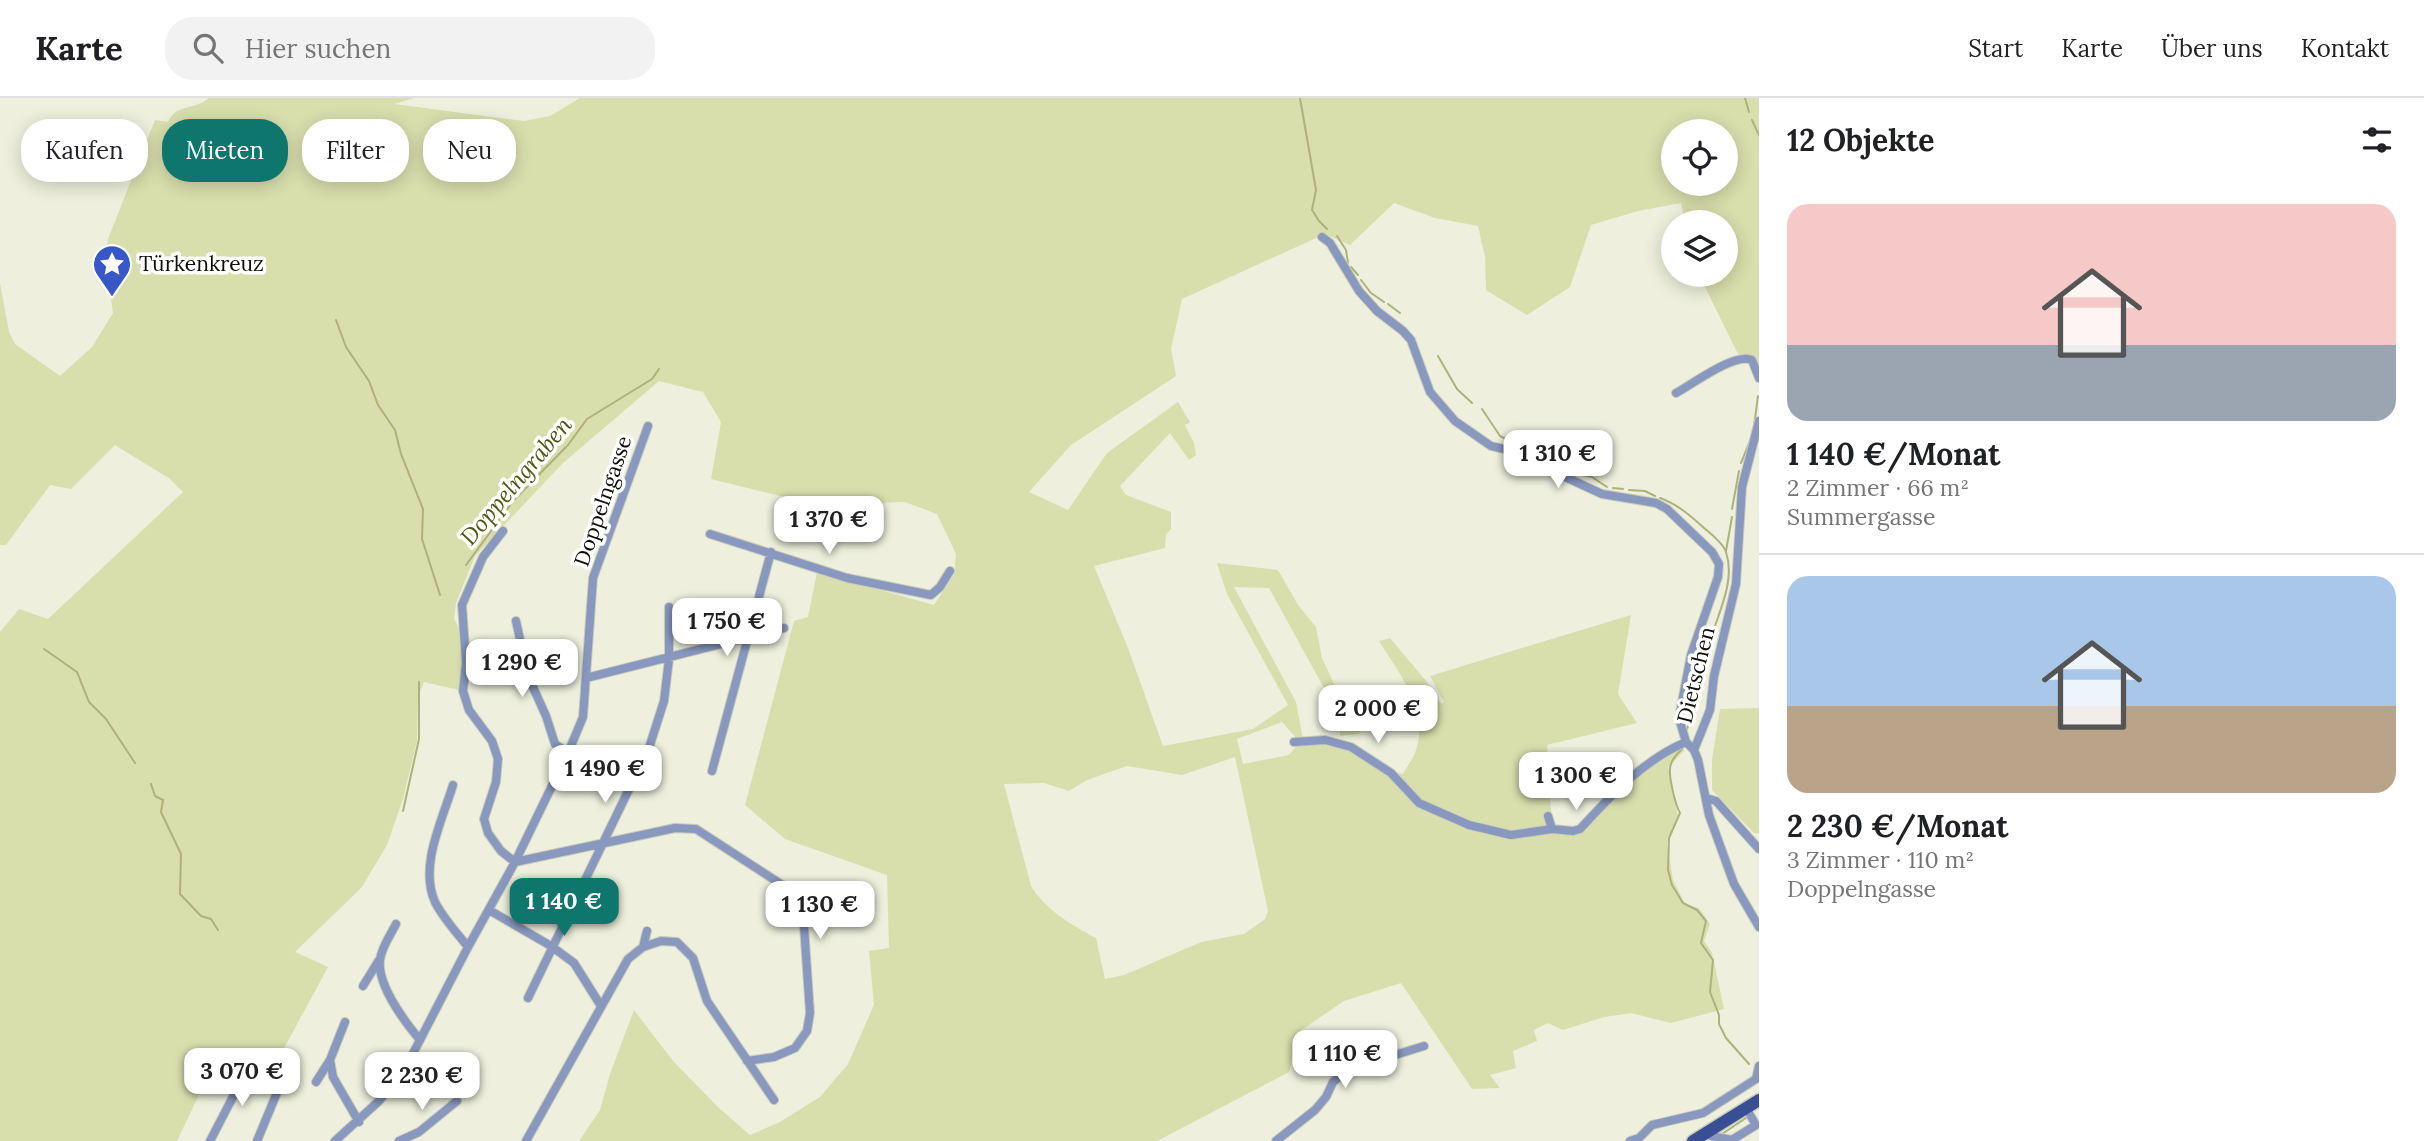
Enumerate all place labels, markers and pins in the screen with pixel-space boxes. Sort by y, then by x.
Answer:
place icon: Türkenkreuz [91,243,133,298]
place label: Türkenkreuz [139,250,264,277]
pin: 1 310 € [1493,430,1623,490]
pin: 1 370 € [764,496,894,556]
pin: 1 750 € [662,598,792,658]
pin: 1 290 € [457,640,587,699]
pin: 2 000 € [1313,686,1443,745]
pin: 1 490 € [540,746,670,805]
pin: 1 300 € [1511,752,1641,812]
pin: 1 140 € [499,878,629,938]
pin: 1 130 € [755,882,885,941]
pin: 1 110 € [1280,1030,1410,1090]
pin: 3 070 € [177,1048,307,1108]
pin: 2 230 € [357,1052,487,1112]

